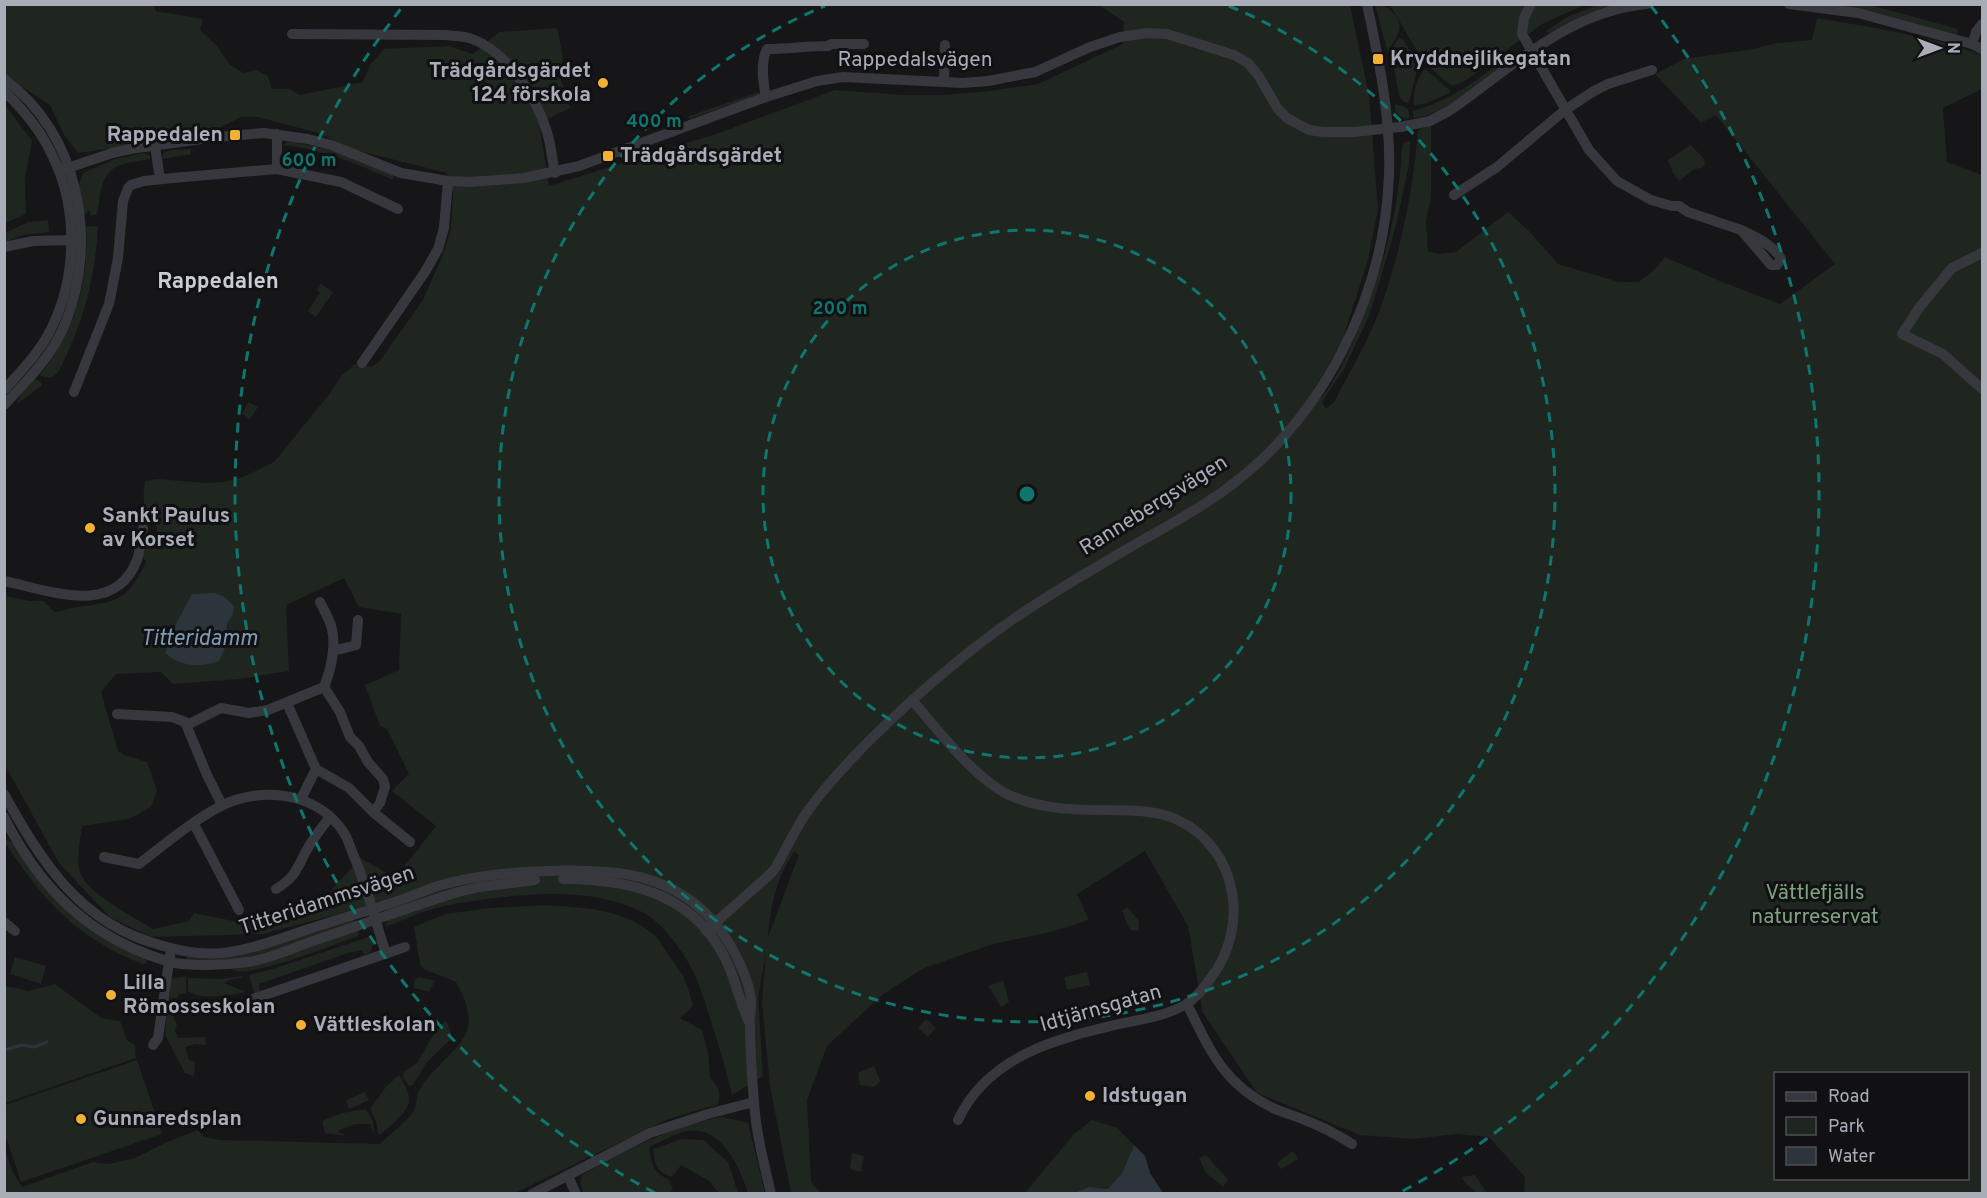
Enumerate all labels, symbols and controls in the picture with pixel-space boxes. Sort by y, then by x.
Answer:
north arrow [1909,18,1969,78]
text: N [1942,42,1962,54]
place label: Kryddnejlikegatan [1390,46,1571,73]
street label: Rappedalsvägen [838,47,992,74]
marker: Kryddnejlikegatan [1371,52,1385,66]
place label: Trädgårdsgärdet 124 förskola [429,58,591,109]
marker: Trädgårdsgärdet 124 förskola [596,76,610,90]
text: 400 m [626,111,682,134]
place label: Rappedalen [107,122,223,149]
marker: Rappedalen [228,128,242,142]
place label: Trädgårdsgärdet [620,143,782,170]
marker: Trädgårdsgärdet [601,149,615,163]
text: 600 m [281,150,337,173]
district label: Rappedalen [157,269,279,296]
text: 200 m [812,298,868,321]
street label: Rannebergsvägen [1075,450,1233,562]
centre of rings [1017,484,1037,504]
place label: Sankt Paulus av Korset [102,503,230,554]
marker: Sankt Paulus av Korset [83,521,97,535]
water label: Titteridamm [141,626,257,653]
street label: Titteridammsvägen [236,860,418,942]
park label: Vättlefjälls naturreservat [1751,880,1879,931]
place label: Lilla Römosseskolan [123,970,275,1021]
street label: Idtjärnsgatan [1037,979,1165,1039]
marker: Lilla Römosseskolan [104,988,118,1002]
place label: Vättleskolan [313,1012,436,1039]
marker: Vättleskolan [294,1018,308,1032]
legend [1774,1072,1969,1180]
place label: Idstugan [1102,1083,1188,1110]
text: Road [1828,1086,1870,1109]
marker: Idstugan [1083,1089,1097,1103]
place label: Gunnaredsplan [93,1106,242,1133]
marker: Gunnaredsplan [74,1112,88,1126]
text: Park [1828,1116,1865,1139]
text: Water [1828,1146,1875,1169]

